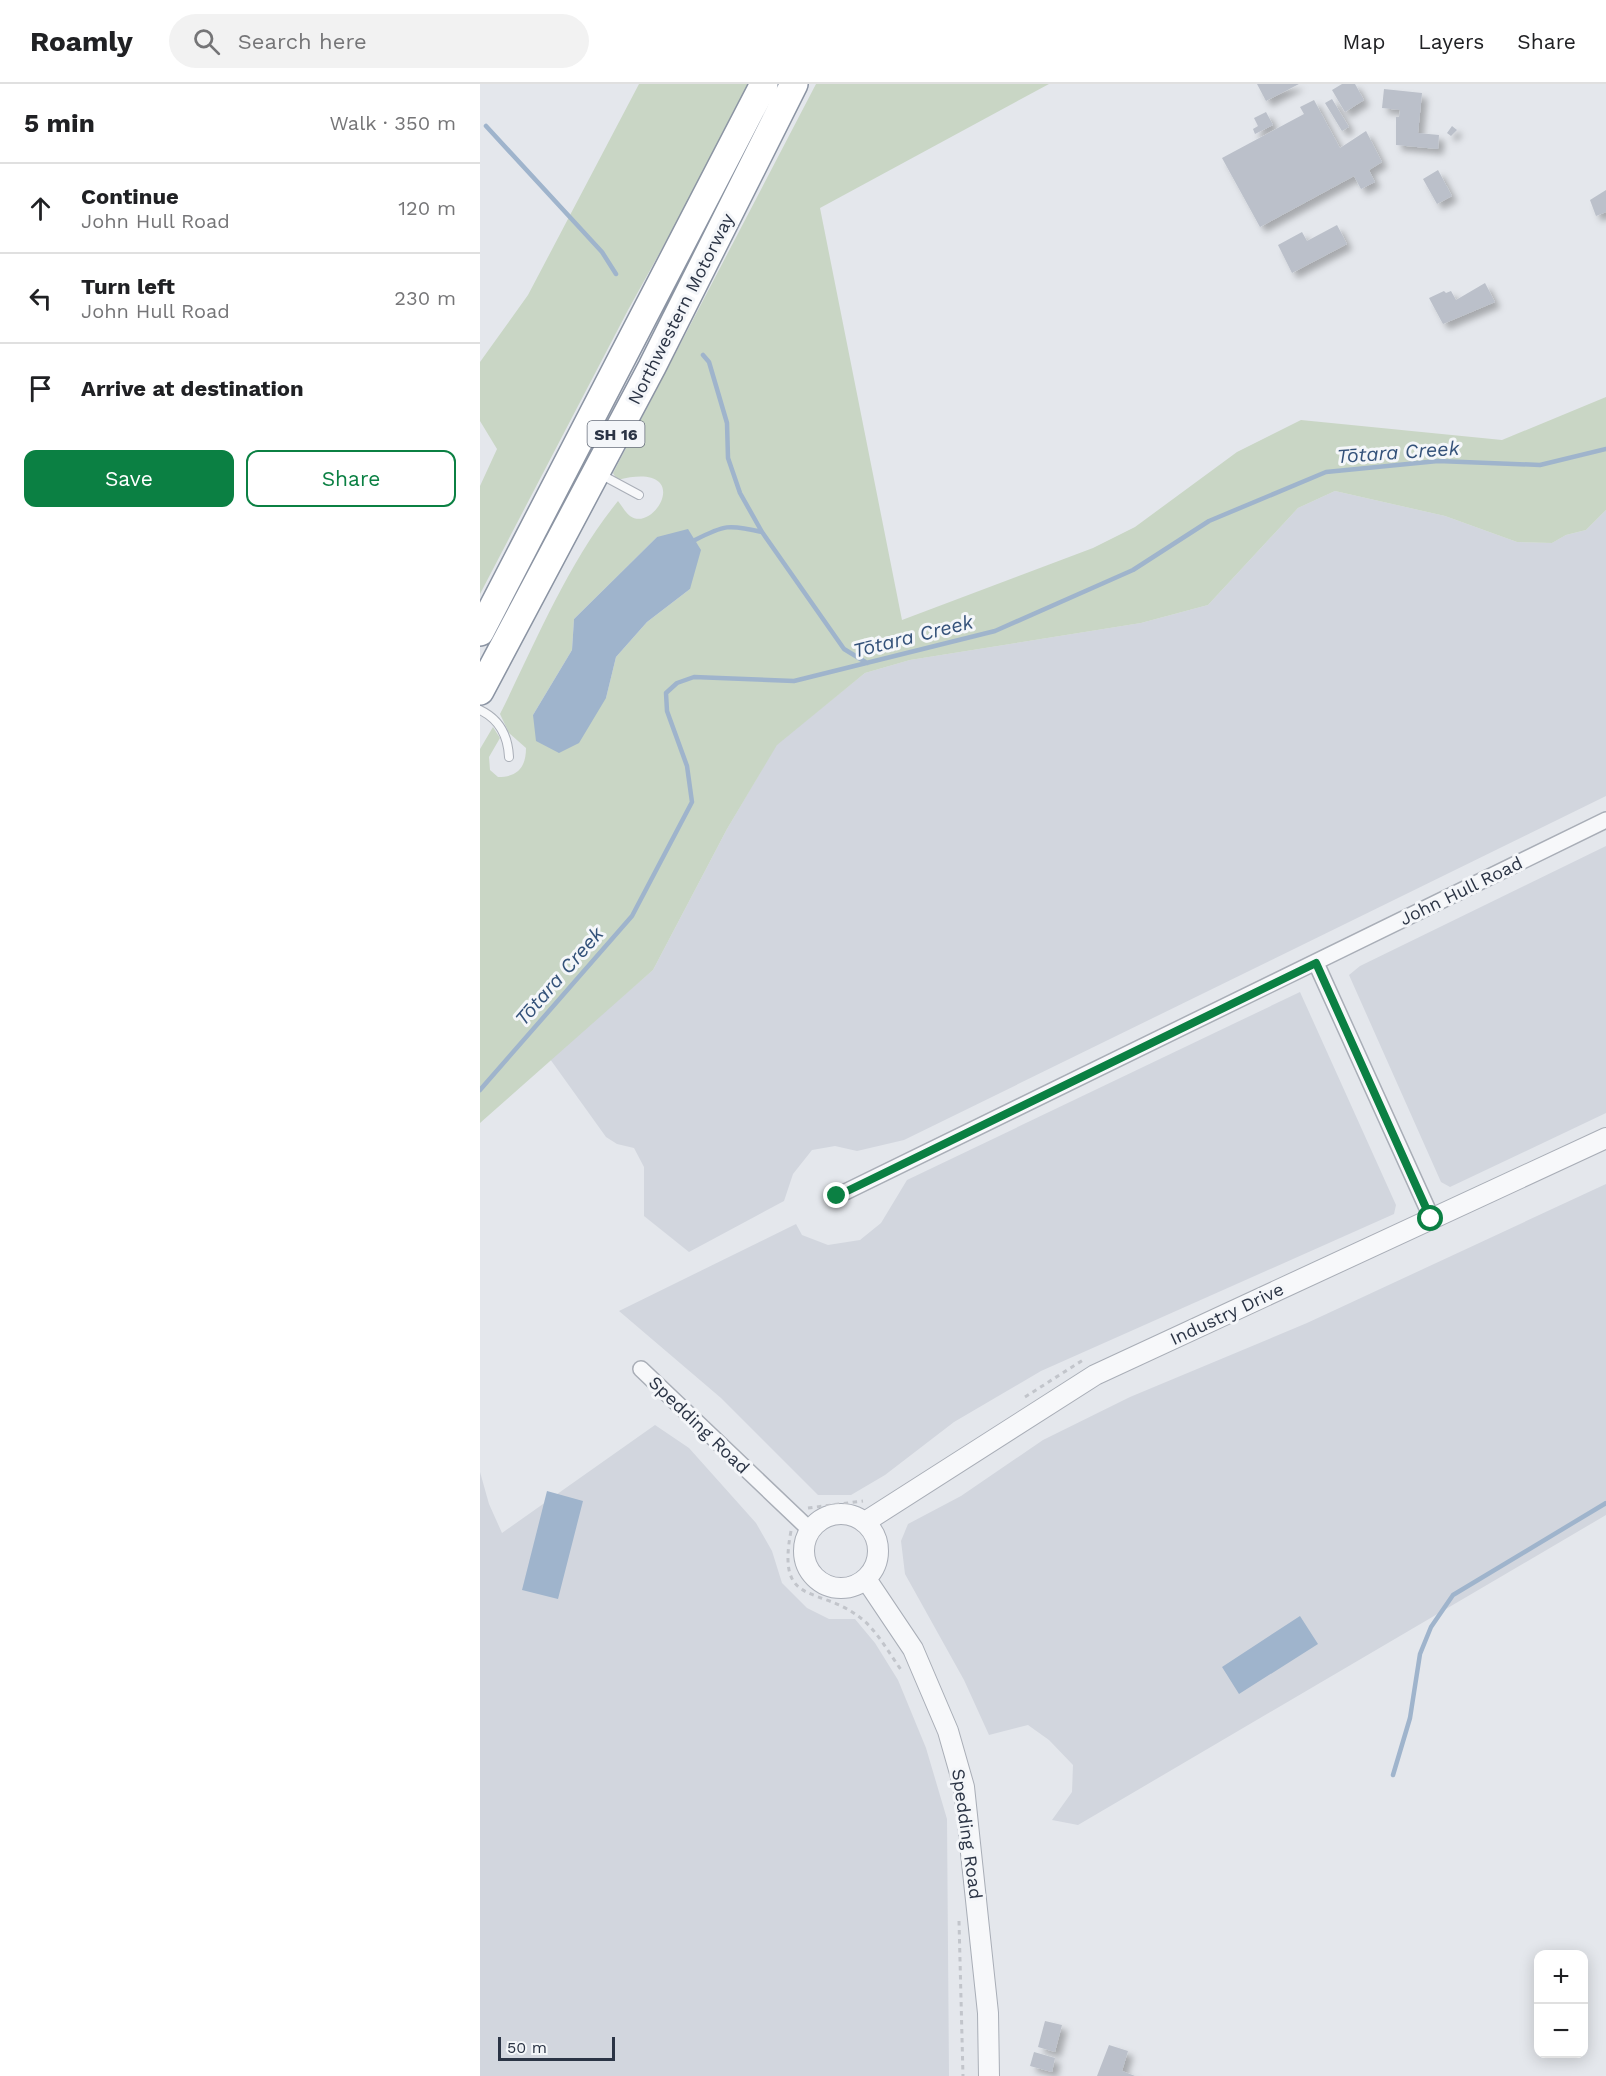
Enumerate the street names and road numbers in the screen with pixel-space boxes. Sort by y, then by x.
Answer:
street label: Northwestern Motorway [623,209,738,408]
road number: SH 16 [588,421,644,447]
street label: John Hull Road [1396,852,1526,929]
street label: Industry Drive [1167,1278,1287,1349]
street label: Spedding Road [645,1371,754,1478]
street label: Spedding Road [948,1767,987,1900]

